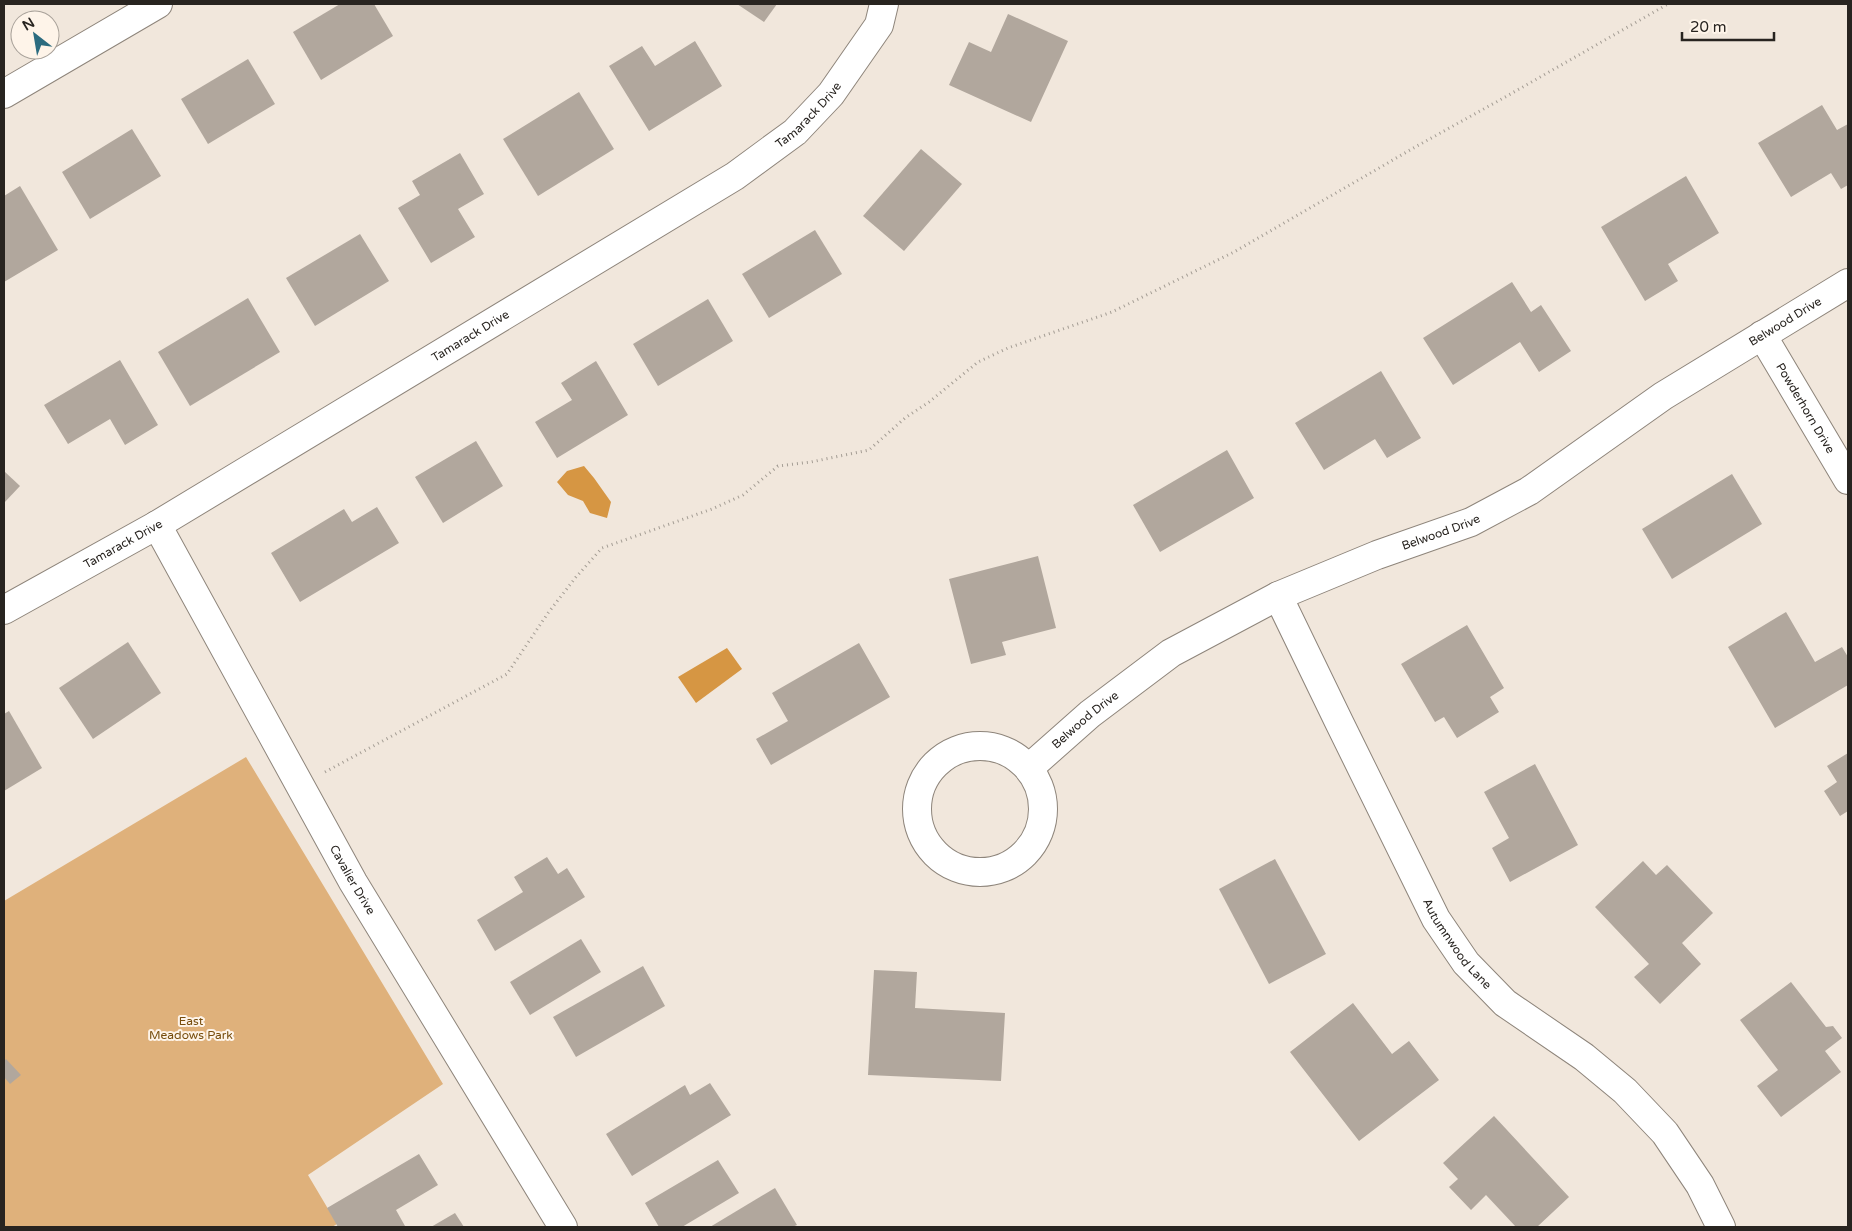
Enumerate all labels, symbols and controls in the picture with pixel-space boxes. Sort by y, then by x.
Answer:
north arrow [10,10,60,60]
scale bar [1682,10,1774,42]
text: N [19,14,38,34]
text: 20 m [1690,18,1727,36]
street label: Tamarack Drive [773,79,844,151]
street label: Belwood Drive [1746,294,1824,349]
street label: Tamarack Drive [429,307,512,365]
street label: Powderhorn Drive [1773,360,1838,456]
street label: Belwood Drive [1400,511,1483,553]
street label: Tamarack Drive [81,516,165,571]
street label: Belwood Drive [1049,688,1121,751]
street label: Cavalier Drive [327,842,378,917]
street label: Autumnwood Lane [1420,896,1495,992]
park label: East Meadows Park [149,1014,233,1042]

